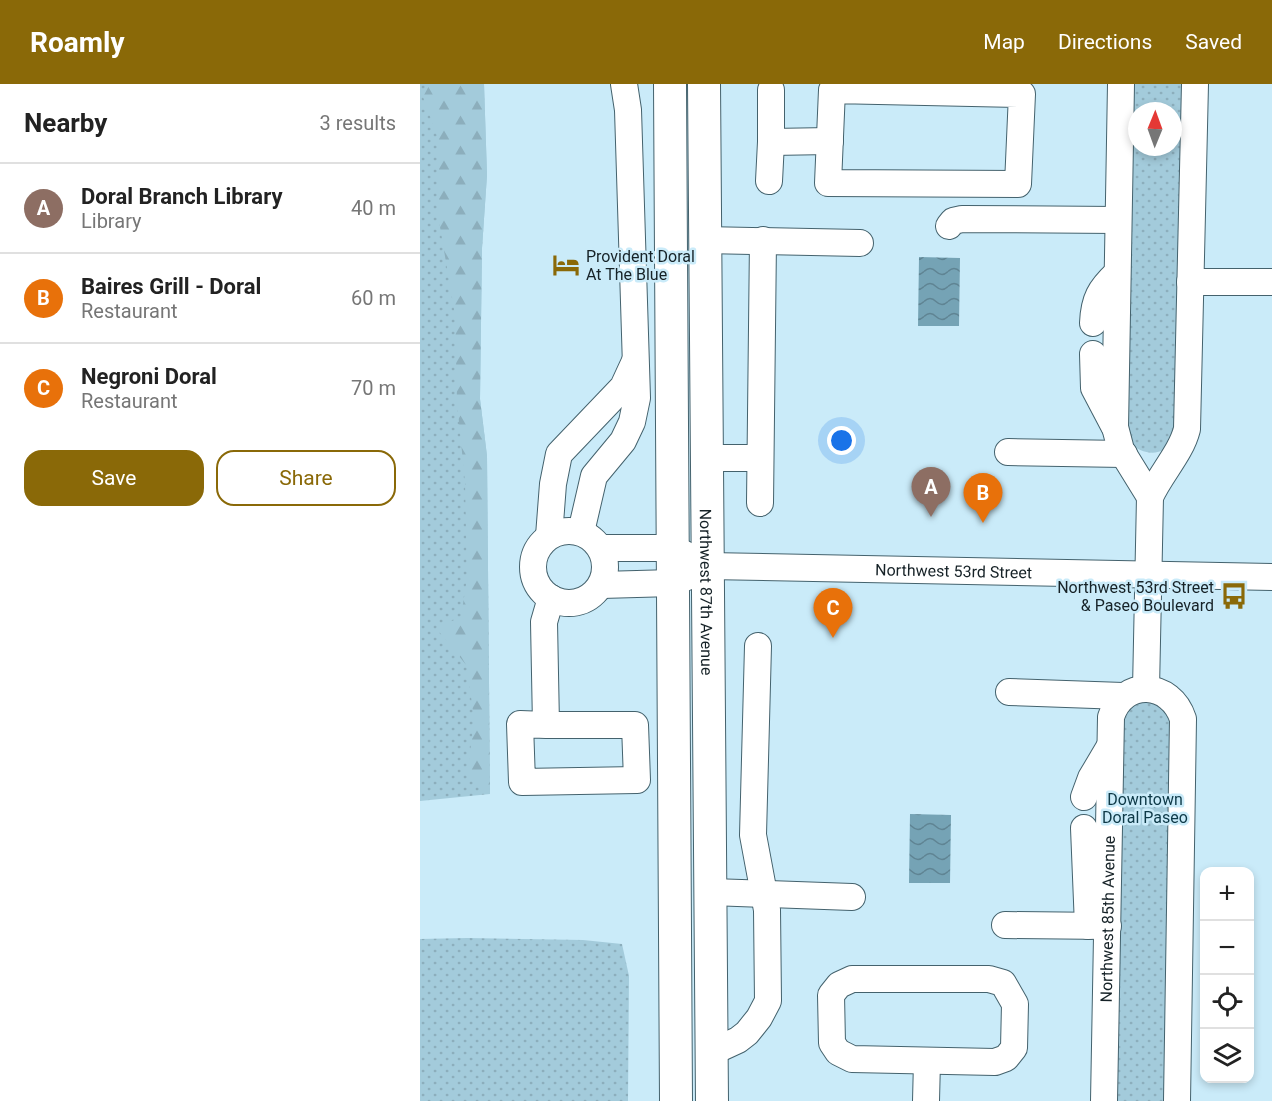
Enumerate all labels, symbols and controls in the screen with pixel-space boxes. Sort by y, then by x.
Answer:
text: Roamly [30,26,125,59]
text: Map [983,30,1025,54]
text: Directions [1058,30,1152,54]
text: Saved [1185,30,1242,54]
north arrow [1128,102,1182,156]
text: Nearby [24,108,107,138]
text: 3 results [320,111,396,135]
text: Doral Branch Library [81,184,282,209]
text: A [37,196,50,220]
text: 40 m [351,196,396,220]
text: Library [81,209,142,233]
place label: Provident Doral At The Blue [586,247,695,284]
hotel icon: Provident Doral At The Blue [551,250,581,280]
text: Baires Grill - Doral [81,274,261,299]
text: B [37,286,50,310]
text: 60 m [351,286,396,310]
text: Restaurant [81,299,178,323]
text: Negroni Doral [81,364,217,389]
text: C [37,376,50,400]
text: 70 m [351,376,396,400]
text: Restaurant [81,389,178,413]
your location [827,426,856,455]
button: Save [24,450,204,506]
button: Share [216,450,396,506]
pin: A [912,468,950,517]
pin: B [964,474,1002,523]
street label: Northwest 87th Avenue [696,509,716,675]
street label: Northwest 53rd Street [875,560,1032,582]
place label: Northwest 53rd Street & Paseo Boulevard [1057,578,1214,615]
bus stop icon: Northwest 53rd Street & Paseo Boulevard [1219,581,1249,611]
pin: C [814,588,852,638]
park label: Downtown Doral Paseo [1102,790,1188,827]
street label: Northwest 85th Avenue [1097,836,1119,1003]
map controls [1200,867,1254,1083]
button: + [1200,867,1254,921]
button: − [1200,921,1254,975]
button: locate [1200,975,1254,1029]
button: layers [1200,1029,1254,1083]

